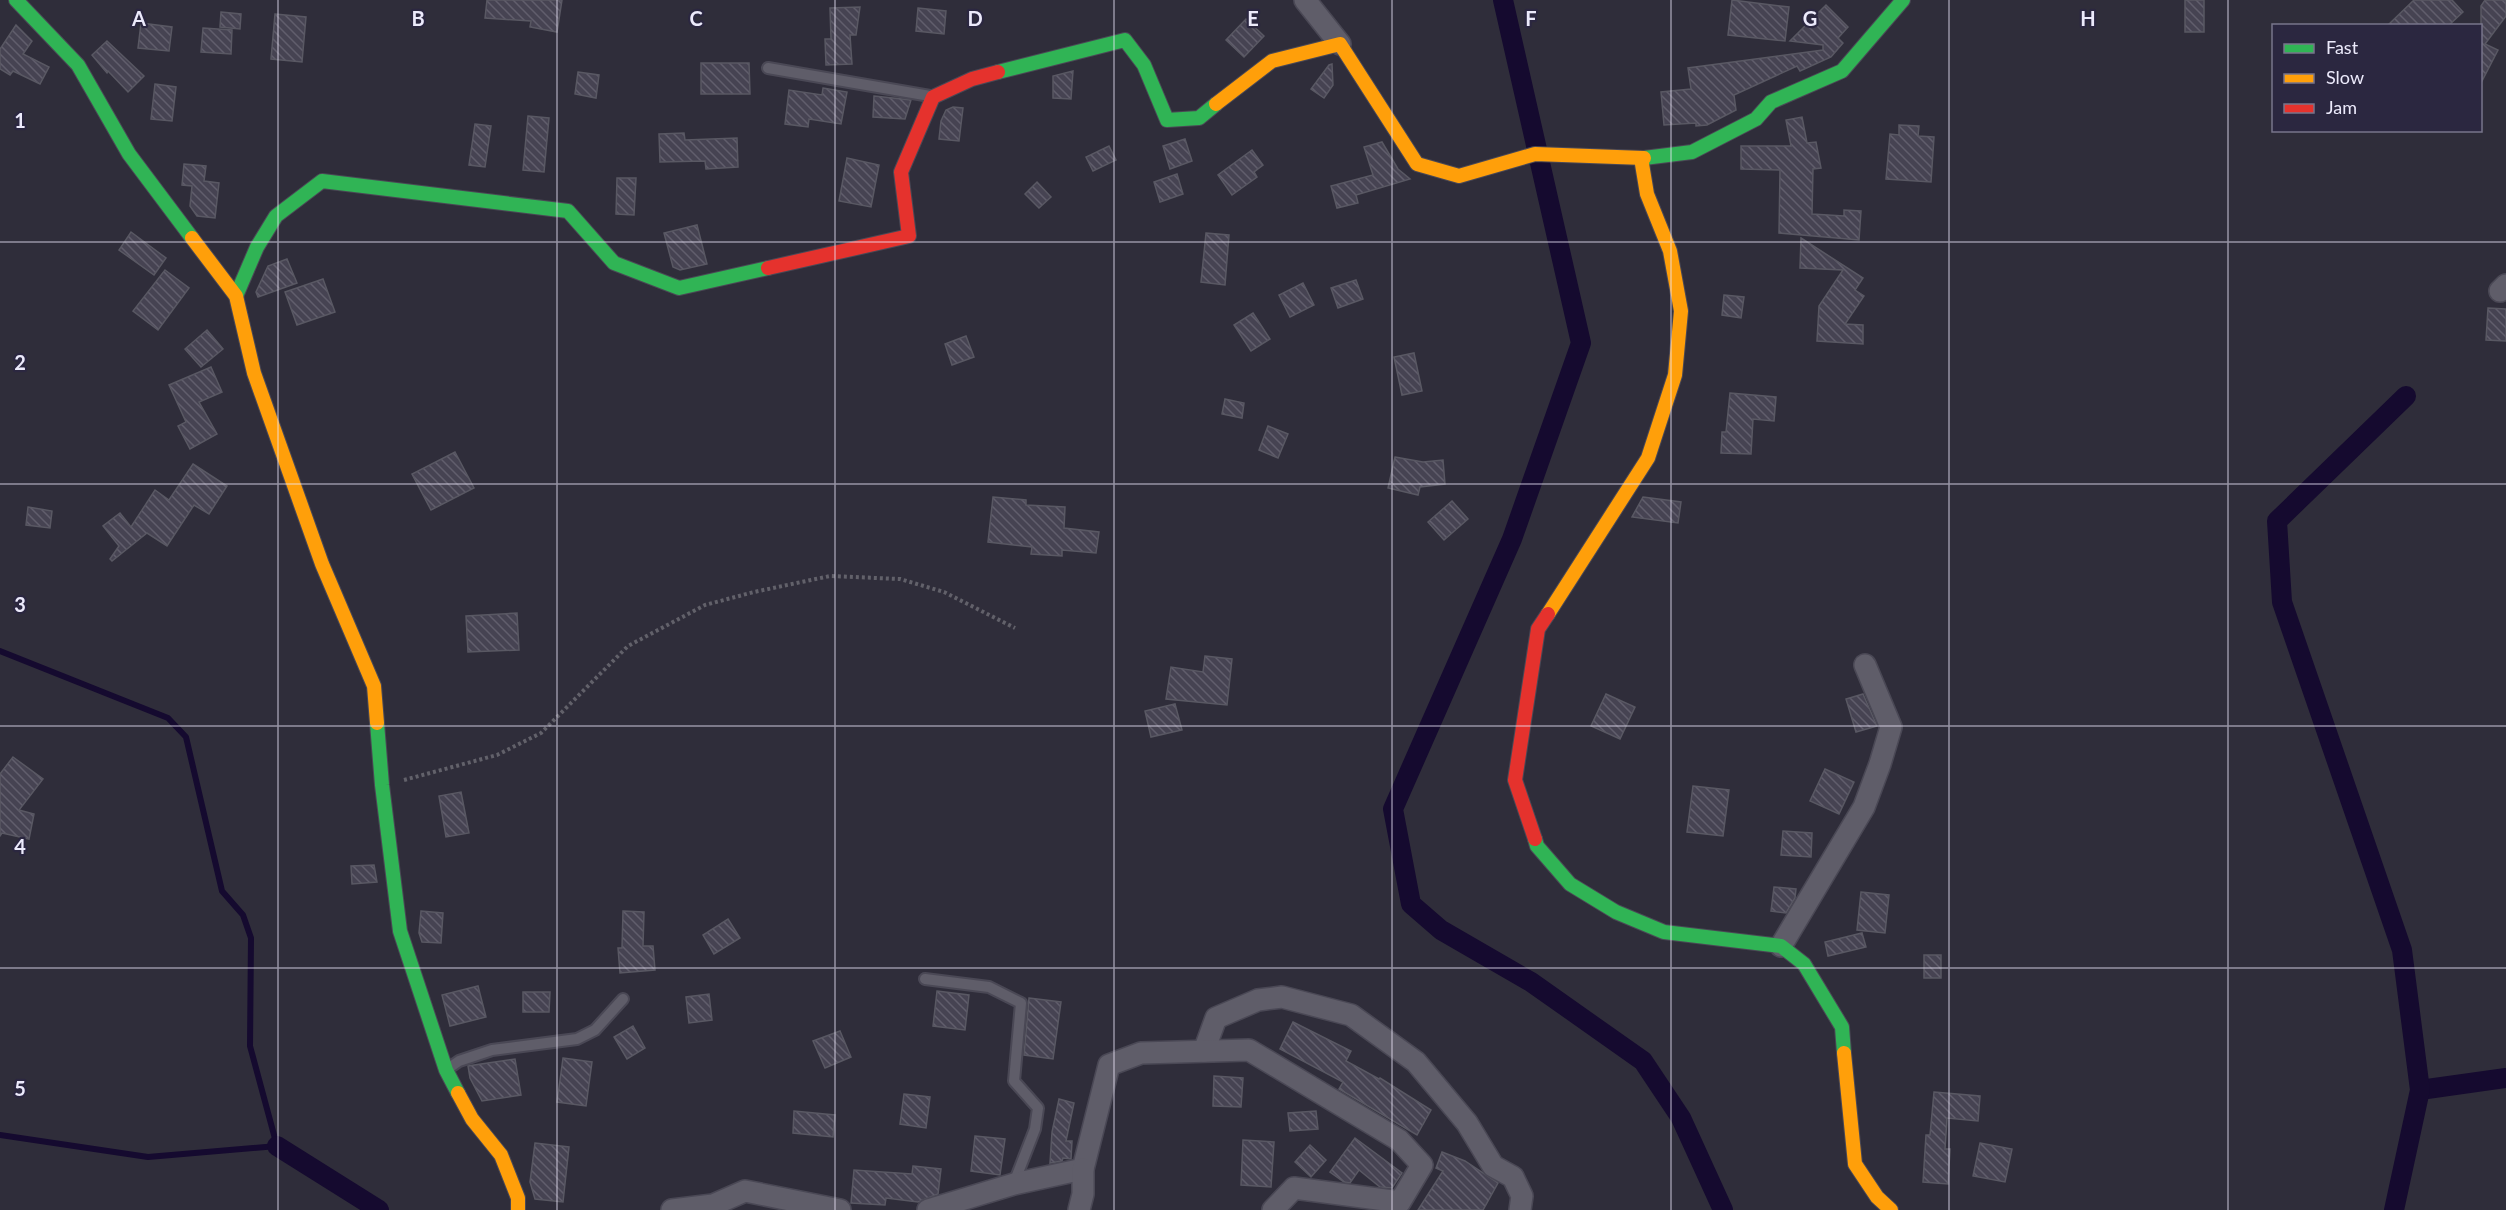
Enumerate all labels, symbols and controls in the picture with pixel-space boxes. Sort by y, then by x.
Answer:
text: A [131,6,146,30]
text: B [411,6,425,30]
text: C [689,6,703,30]
text: D [967,6,983,30]
text: E [1247,6,1259,30]
text: F [1525,6,1537,30]
text: G [1803,6,1817,30]
text: H [2080,6,2096,30]
legend [2272,24,2482,132]
text: Fast [2326,36,2359,58]
text: Slow [2326,66,2364,88]
text: Jam [2326,96,2357,118]
text: 1 [14,108,26,132]
text: 2 [14,350,26,374]
text: 3 [14,592,26,616]
text: 4 [14,834,26,858]
text: 5 [14,1076,26,1100]

